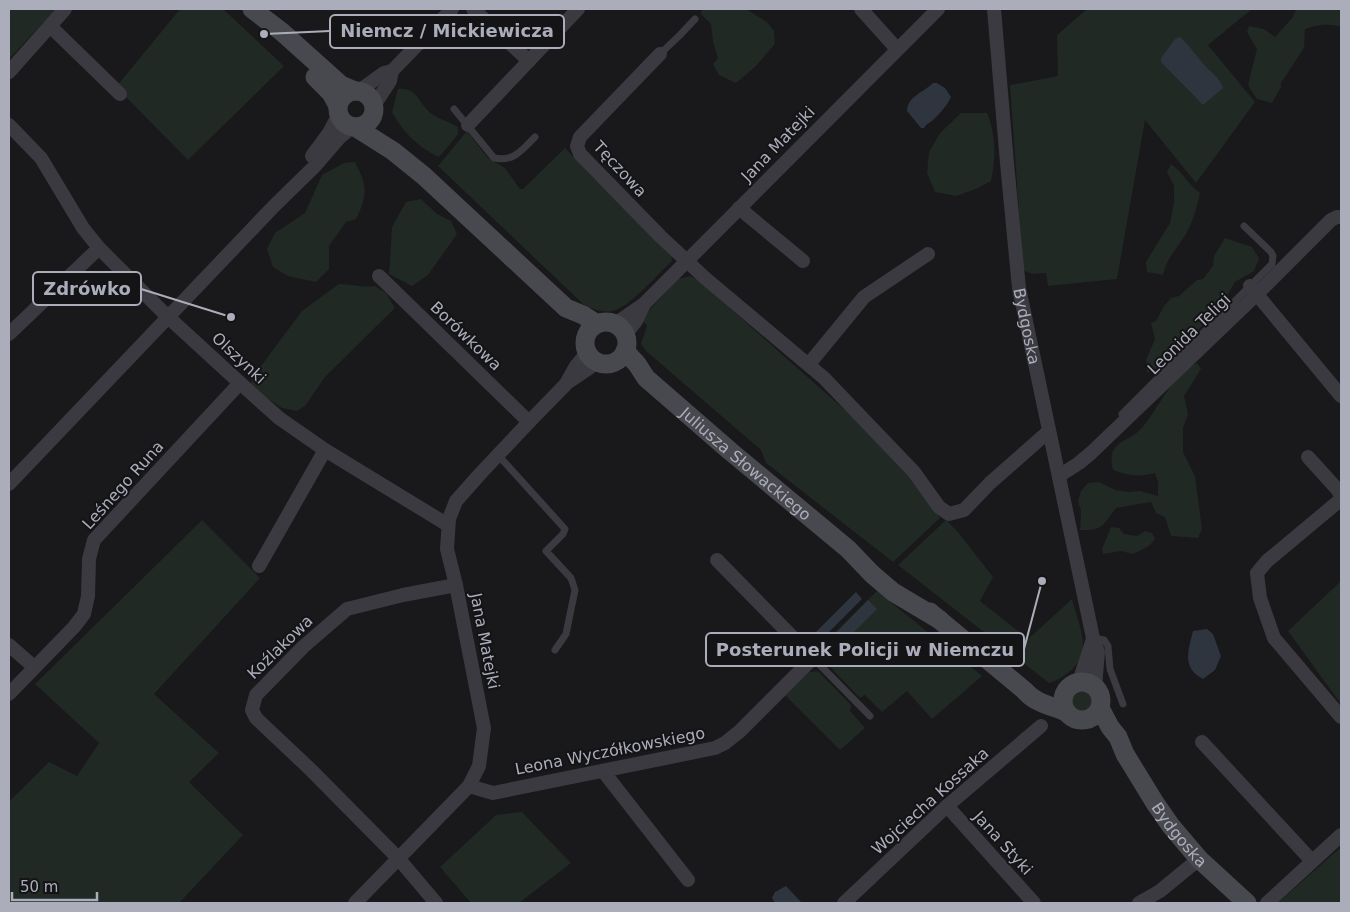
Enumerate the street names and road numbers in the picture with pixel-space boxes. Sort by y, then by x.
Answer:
street label: Jana Matejki [737,102,819,186]
street label: Tęczowa [589,136,651,201]
street label: Bydgoska [1010,286,1044,366]
street label: Leonida Teligi [1143,290,1235,378]
street label: Borówkowa [427,297,505,375]
street label: Olszynki [208,328,270,388]
street label: Juliusza Słowackiego [676,402,815,524]
street label: Leśnego Runa [78,437,168,533]
street label: Jana Matejki [466,590,504,691]
street label: Koźlakowa [243,611,317,683]
street label: Leona Wyczółkowskiego [513,723,707,779]
street label: Wojciecha Kossaka [868,743,992,859]
street label: Bydgoska [1148,798,1211,871]
street label: Jana Styki [969,806,1037,879]

